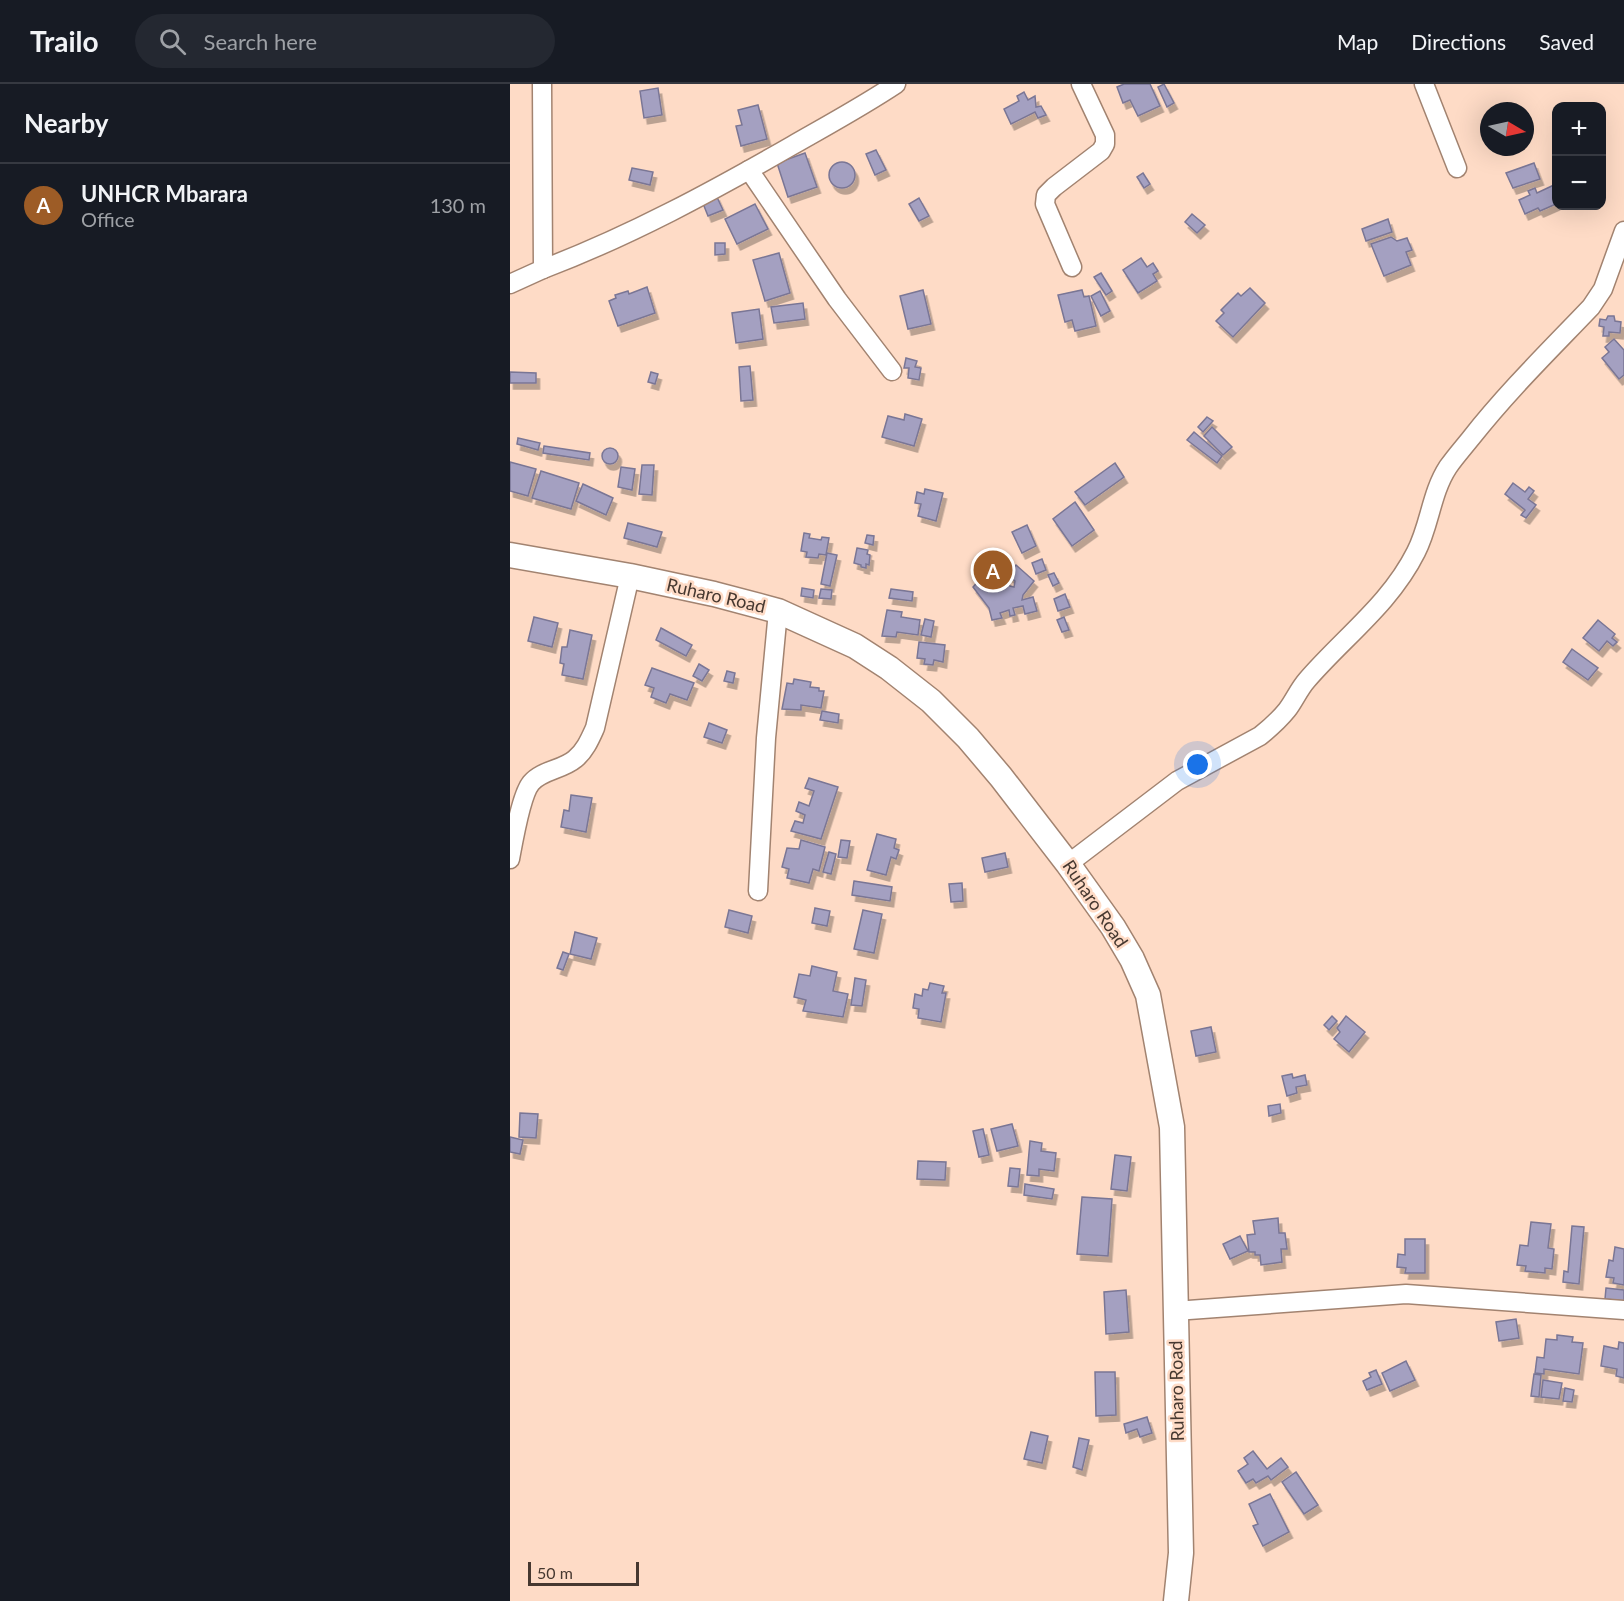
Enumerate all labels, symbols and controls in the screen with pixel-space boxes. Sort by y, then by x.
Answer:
search box [135,14,555,68]
text: Trailo [30,24,99,58]
icon: search [156,25,189,58]
text: Search here [204,28,317,55]
text: Map [1337,29,1378,54]
text: Directions [1411,29,1506,54]
text: Saved [1539,29,1594,54]
north arrow [1480,102,1534,156]
map controls [1552,102,1606,210]
button: + [1552,102,1606,156]
text: Nearby [24,107,109,139]
button: − [1552,156,1606,210]
text: UNHCR Mbarara [81,180,248,207]
text: A [37,193,50,217]
text: 130 m [430,193,486,217]
text: Office [81,207,135,231]
pin: A [974,548,1012,592]
street label: Ruharo Road [665,573,768,617]
your location [1183,750,1212,779]
street label: Ruharo Road [1059,855,1133,951]
street label: Ruharo Road [1164,1340,1188,1442]
scale bar [528,1559,639,1586]
text: 50 m [537,1563,573,1582]

